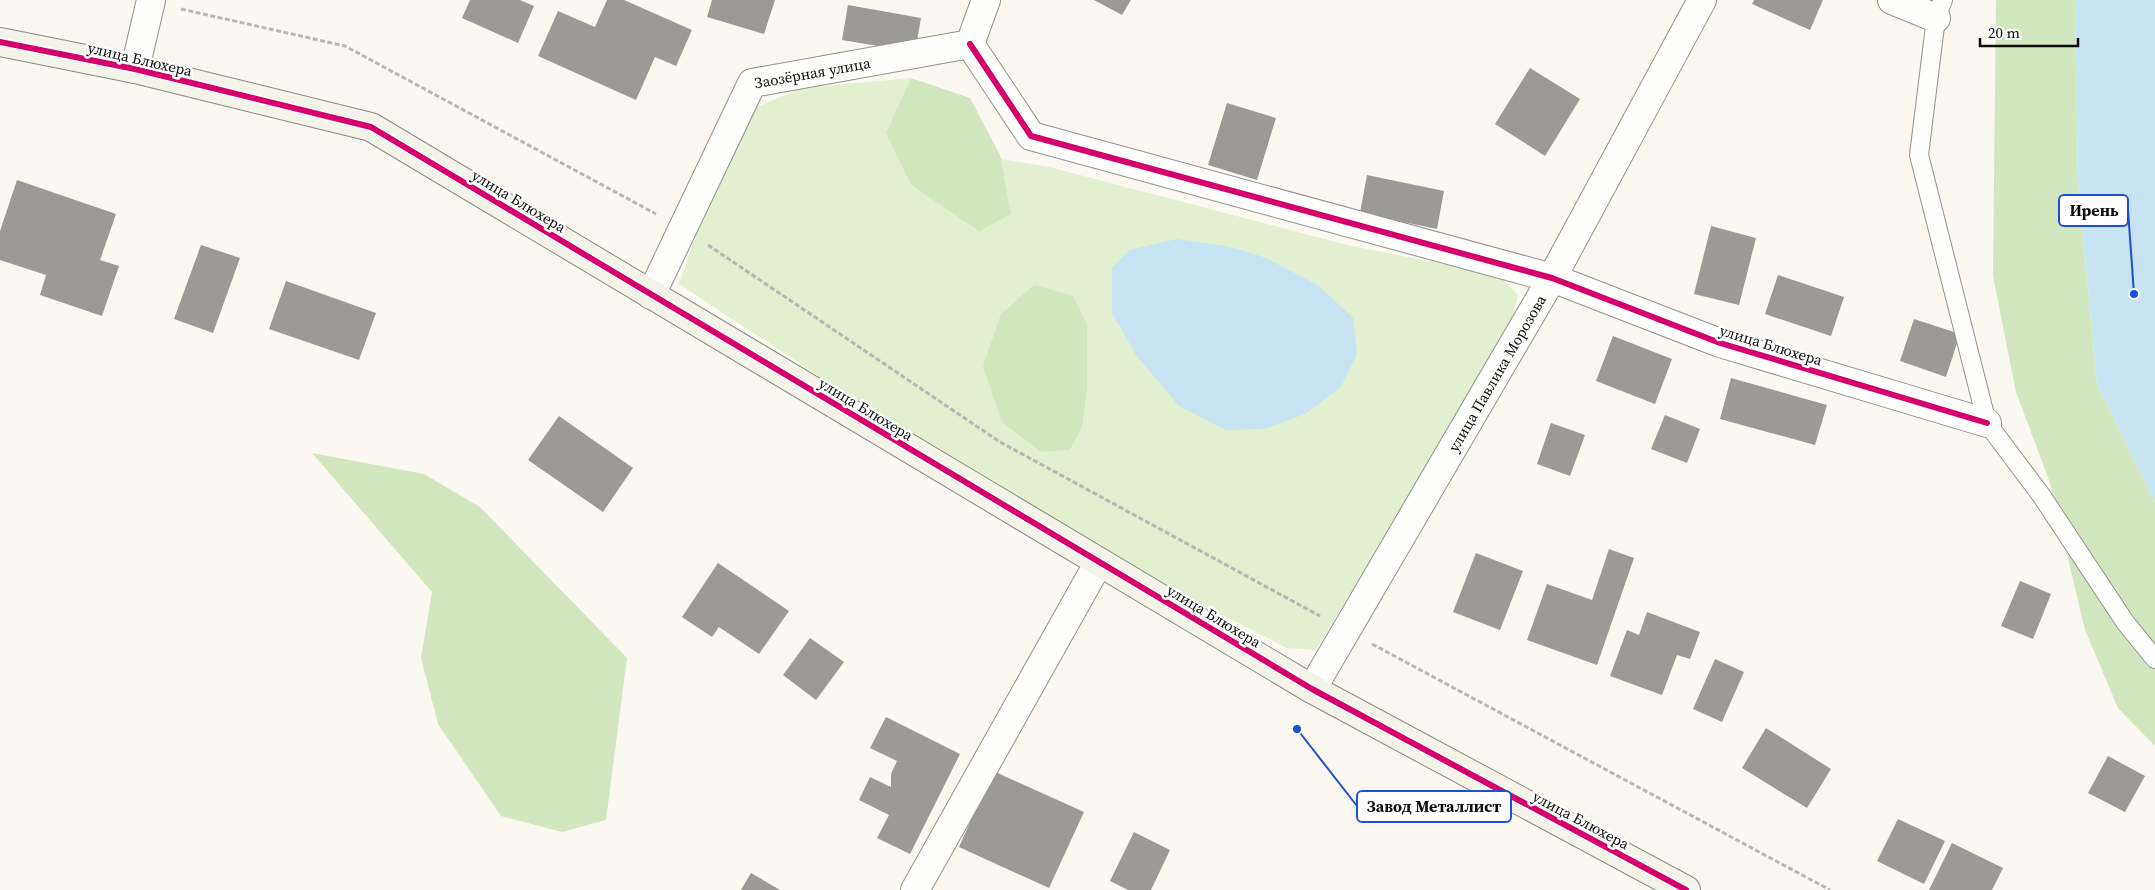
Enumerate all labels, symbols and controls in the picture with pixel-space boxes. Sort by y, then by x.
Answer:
scale bar [1980,15,2078,47]
text: 20 m [1988,22,2020,43]
street label: улица Блюхера [86,37,195,81]
street label: Заозёрная улица [752,51,872,93]
street label: улица Блюхера [468,165,570,238]
callout: Ирень [2059,195,2128,226]
text: Ирень [2069,199,2119,221]
street label: улица Павлика Морозова [1443,290,1551,455]
street label: улица Блюхера [1717,319,1825,371]
street label: улица Блюхера [815,373,917,446]
street label: улица Блюхера [1163,580,1265,653]
street label: улица Блюхера [1529,786,1633,854]
callout: Завод Металлист [1357,791,1511,822]
text: Завод Металлист [1367,795,1501,817]

